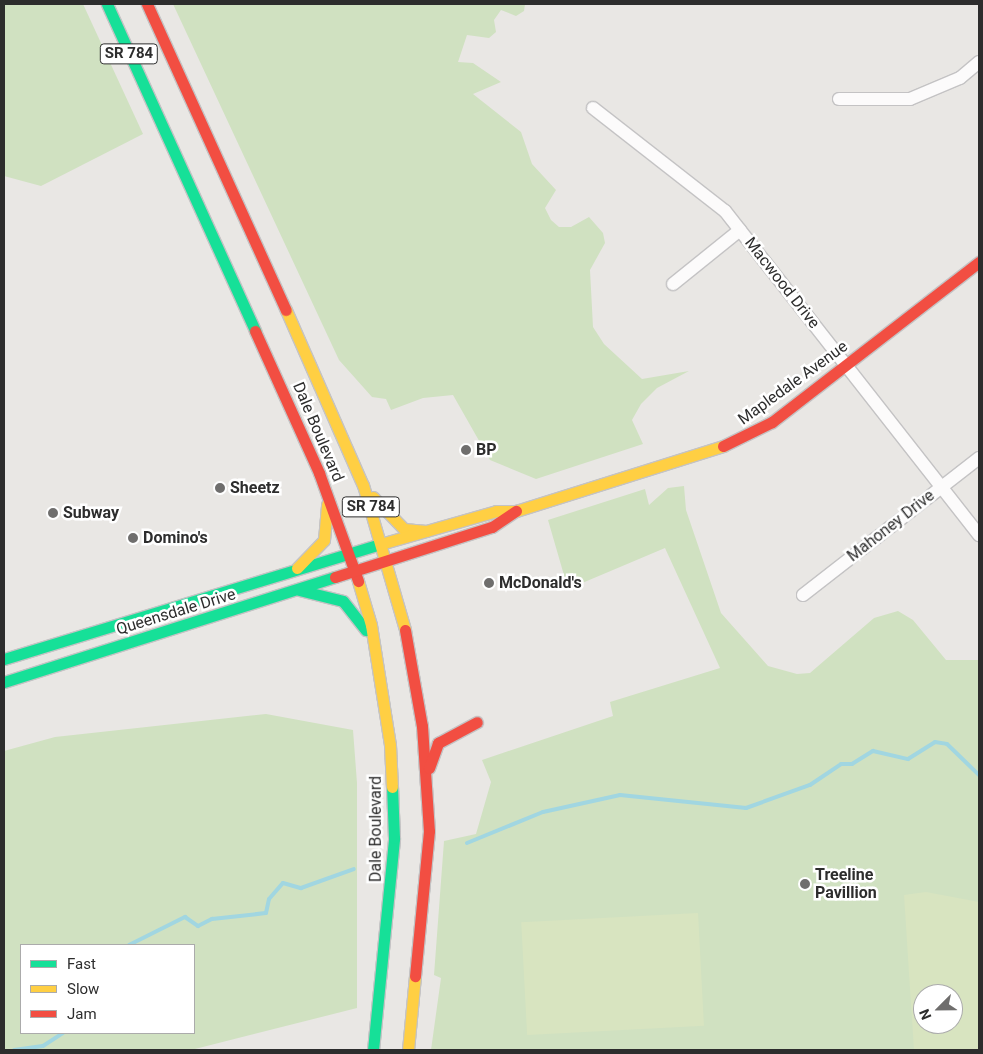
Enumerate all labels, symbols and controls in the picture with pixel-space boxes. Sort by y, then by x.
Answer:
road number: SR 784 [99,42,159,66]
street label: Macwood Drive [740,234,824,332]
street label: Mapledale Avenue [735,337,851,429]
street label: Dale Boulevard [288,379,348,485]
place label: BP [476,440,497,460]
marker: BP [460,444,472,456]
place label: Sheetz [230,478,280,498]
marker: Sheetz [214,482,226,494]
street label: Mahoney Drive [844,486,938,566]
road number: SR 784 [341,494,401,520]
place label: Subway [63,503,119,523]
marker: Subway [47,507,59,519]
place label: Domino's [143,528,208,548]
marker: Domino's [127,532,139,544]
place label: McDonald's [499,573,582,593]
marker: McDonald's [483,577,495,589]
street label: Queensdale Drive [114,585,238,639]
street label: Dale Boulevard [366,776,386,882]
place label: Treeline Pavillion [815,865,877,903]
marker: Treeline Pavillion [799,878,811,890]
legend [20,944,195,1034]
text: Fast [67,955,96,973]
text: Slow [67,980,99,998]
north arrow [913,984,963,1034]
text: Jam [67,1005,97,1023]
text: N [916,1007,934,1022]

